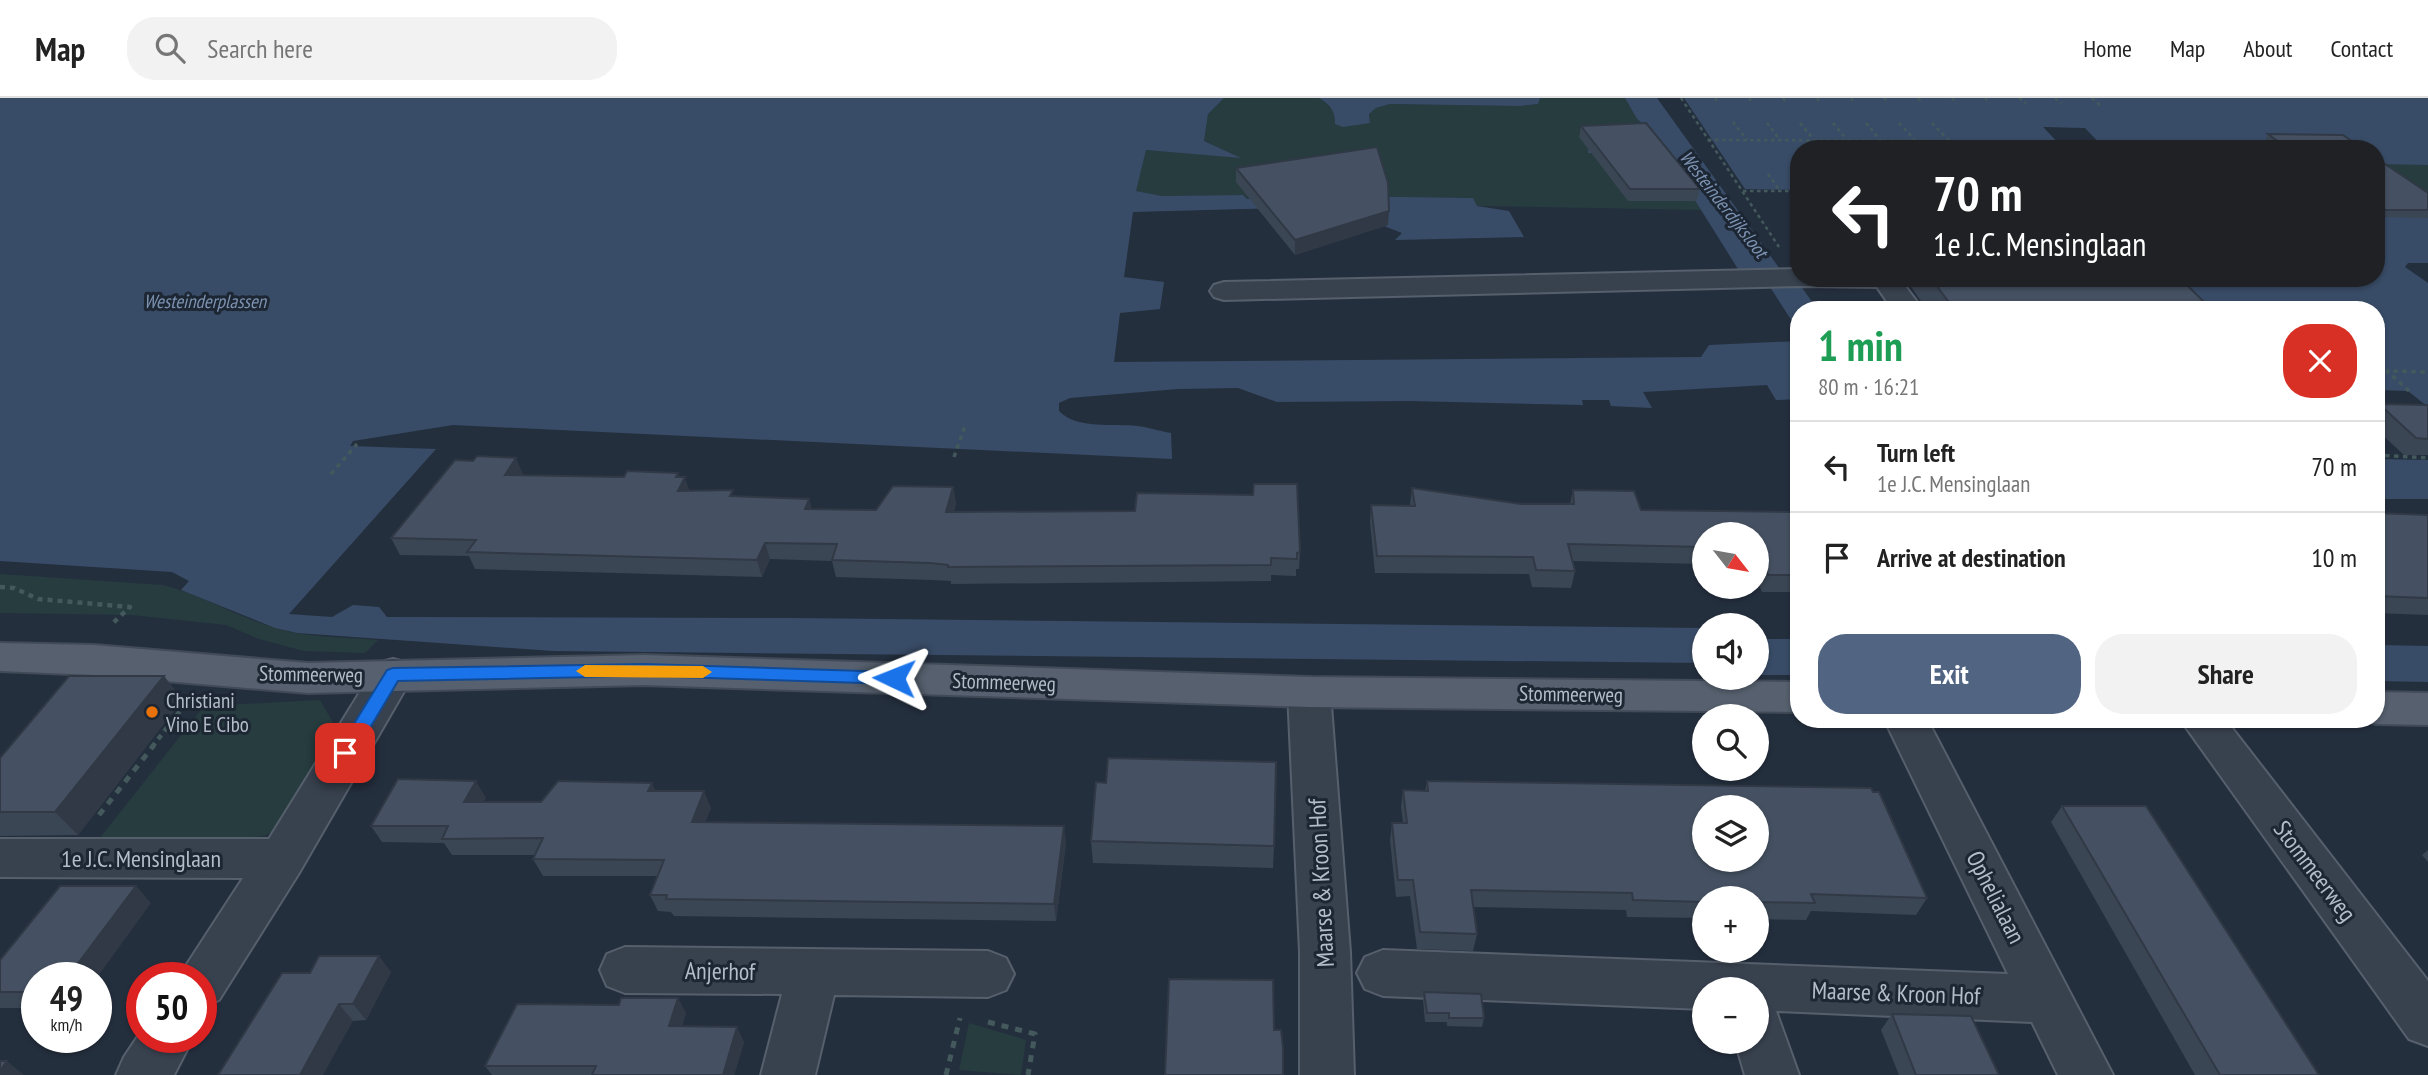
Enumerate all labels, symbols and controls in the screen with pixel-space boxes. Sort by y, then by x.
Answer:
search box [127,17,617,80]
text: Map [35,27,85,70]
icon: search [151,29,189,67]
text: Search here [207,32,313,65]
text: Home [2083,33,2132,64]
text: Map [2170,33,2205,64]
text: About [2243,33,2292,64]
text: Contact [2330,33,2393,64]
water label: Westeinderdijksloot [1675,146,1775,265]
text: 70 m [1933,161,2022,225]
icon: left [1818,168,1909,259]
text: 1e J.C. Mensinglaan [1933,223,2146,265]
water label: Westeinderplassen [144,289,268,313]
text: 1 min [1818,318,1903,373]
button: close [2283,324,2357,398]
text: 80 m · 16:21 [1818,372,1919,401]
text: Turn left [1877,436,1955,469]
icon: left [1818,448,1856,486]
text: 70 m [2311,450,2357,483]
text: 1e J.C. Mensinglaan [1877,469,2030,498]
north arrow [1692,522,1769,598]
map controls [1692,522,1769,1054]
icon: arrive [1818,539,1856,577]
text: Arrive at destination [1877,541,2066,574]
text: 10 m [2311,541,2357,574]
button: sound [1692,613,1769,690]
button: Exit [1818,634,2081,714]
button: Share [2095,634,2357,714]
position arrow [857,641,931,715]
street label: Stommeerweg [259,660,363,688]
street label: Stommeerweg [952,667,1056,697]
street label: Stommeerweg [1519,680,1623,708]
place label: Christiani Vino E Cibo [165,687,249,738]
marker: Christiani Vino E Cibo [144,704,160,720]
button: search [1692,704,1769,781]
pin [315,723,375,783]
icon: arrive [326,734,364,772]
button: layers [1692,795,1769,872]
street label: Maarse & Kroon Hof [1301,797,1341,968]
street label: Stommeerweg [2267,814,2363,928]
street label: 1e J.C. Mensinglaan [61,843,221,874]
street label: Ophelialaan [1960,845,2032,949]
button: + [1692,886,1769,963]
street label: Anjerhof [685,955,756,987]
speed limit sign: 50 [126,962,217,1053]
text: 49 [50,975,83,1021]
street label: Maarse & Kroon Hof [1811,975,1982,1011]
button: − [1692,977,1769,1054]
text: km/h [51,1013,82,1036]

